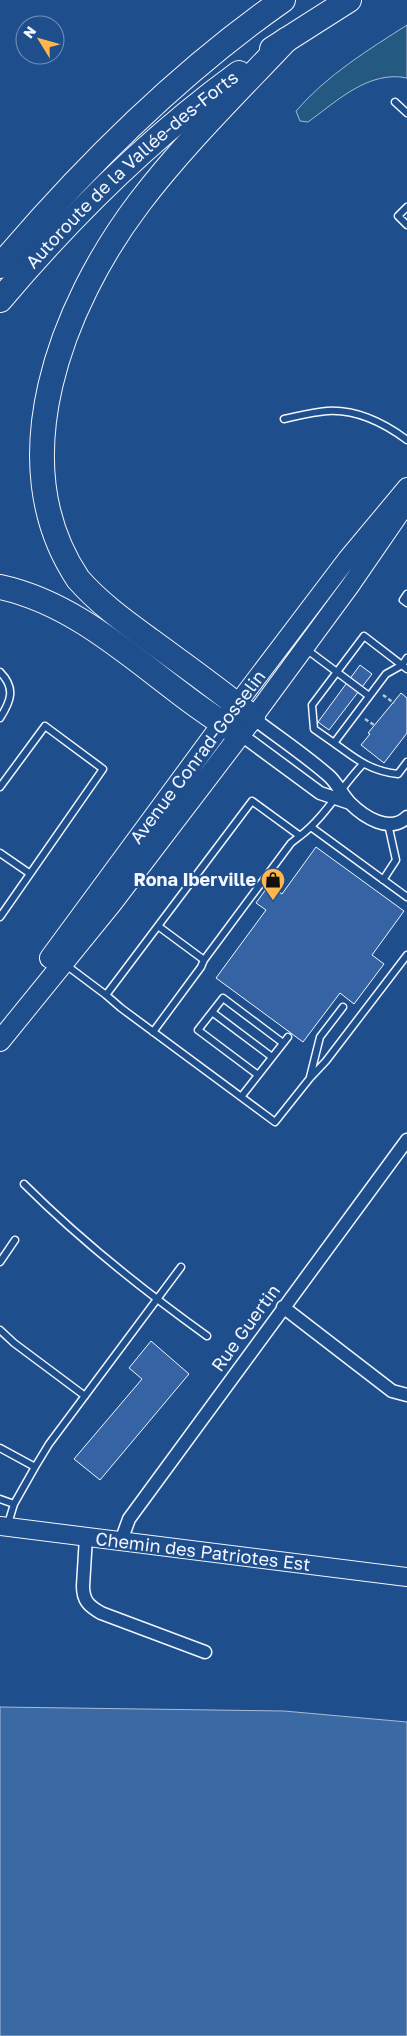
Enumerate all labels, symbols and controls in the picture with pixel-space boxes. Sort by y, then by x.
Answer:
north arrow [15,15,65,65]
text: N [19,23,39,41]
street label: Autoroute de la Vallée-des-Forts [21,66,242,272]
street label: Avenue Conrad-Gosselin [125,665,270,848]
shop icon: Rona Iberville [260,867,286,901]
place label: Rona Iberville [134,868,256,890]
street label: Rue Guertin [206,1280,284,1375]
street label: Chemin des Patriotes Est [94,1527,312,1575]

